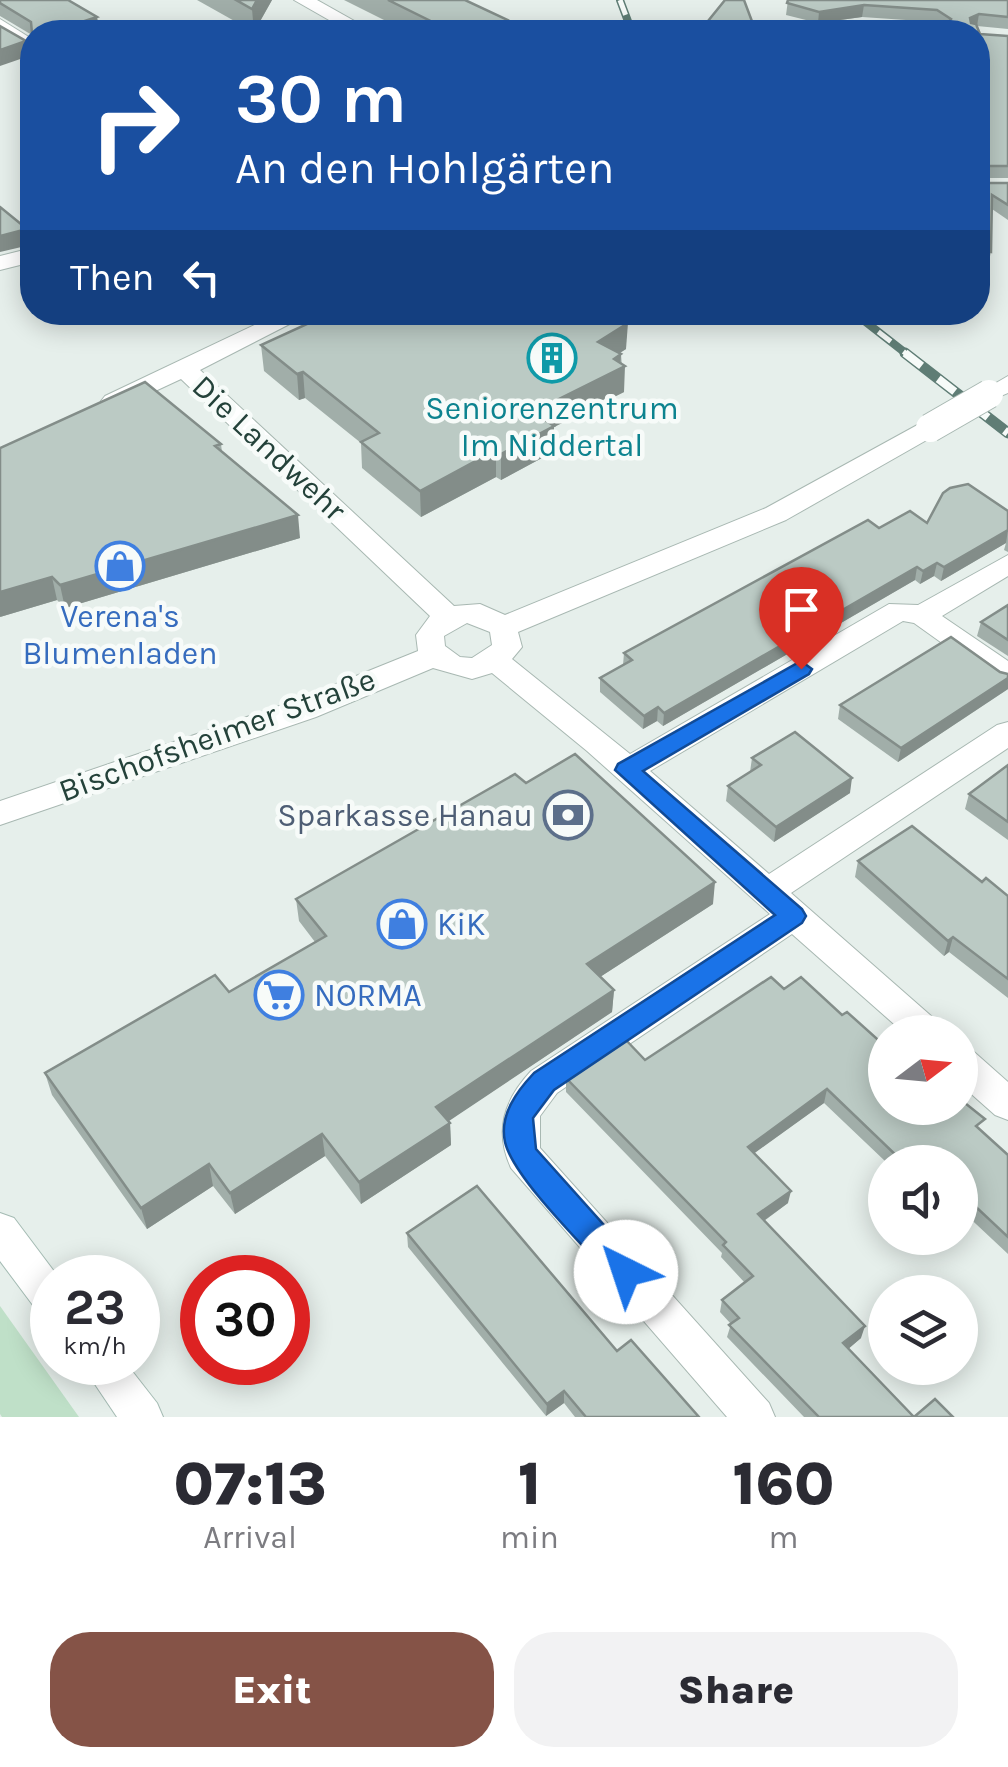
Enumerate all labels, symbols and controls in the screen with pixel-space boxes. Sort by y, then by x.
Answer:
text: 30 m [235,58,407,140]
icon: right [70,60,200,190]
text: An den Hohlgärten [235,142,614,194]
icon: left [174,250,229,305]
text: Then [70,255,154,300]
building icon: Seniorenzentrum Im Niddertal [526,332,578,384]
street label: Die Landwehr [185,368,354,529]
place label: Seniorenzentrum Im Niddertal [425,390,679,464]
shop icon: Verena's Blumenladen [94,540,146,592]
pin [759,567,844,670]
icon: arrive [774,582,829,637]
place label: Verena's Blumenladen [22,598,218,672]
street label: Bischofsheimer Straße [54,660,380,810]
bank icon: Sparkasse Hanau [542,789,594,841]
place label: Sparkasse Hanau [277,797,533,834]
shop icon: KiK [376,898,428,950]
place label: KiK [437,906,485,943]
supermarket icon: NORMA [253,969,305,1021]
place label: NORMA [314,977,422,1014]
north arrow [868,1015,978,1125]
map controls [868,1015,978,1385]
button: sound [868,1145,978,1255]
position arrow [574,1220,678,1324]
speed limit sign: 30 [180,1255,310,1385]
button: layers [868,1275,978,1385]
text: 23 [64,1278,126,1337]
text: km/h [63,1331,127,1360]
text: 07:13 [174,1449,327,1519]
text: 1 [518,1449,541,1519]
text: 160 [732,1449,834,1519]
text: Arrival [203,1519,297,1556]
text: min [500,1519,559,1556]
text: m [768,1519,798,1556]
button: Exit [50,1632,494,1747]
button: Share [514,1632,958,1747]

